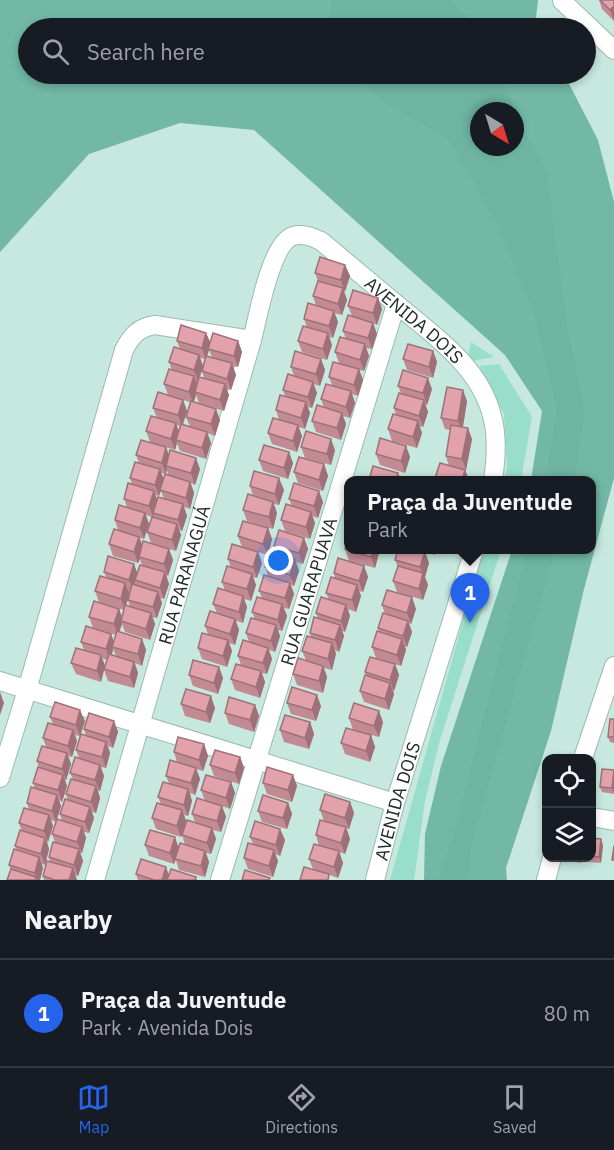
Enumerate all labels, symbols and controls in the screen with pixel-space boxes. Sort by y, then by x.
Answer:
search box [18,18,596,84]
icon: search [39,35,72,68]
text: Search here [87,37,205,66]
north arrow [470,102,524,156]
street label: AVENIDA DOIS [360,271,469,368]
popup [344,476,596,554]
text: Praça da Juventude [367,487,573,516]
street label: RUA PARANAGUÁ [153,502,215,647]
street label: RUA GUARAPUAVA [275,514,342,668]
text: Park [367,516,408,543]
your location [264,546,293,575]
pin: 1 [450,574,490,623]
street label: AVENIDA DOIS [369,739,425,863]
map controls [542,754,596,862]
button: locate [542,754,596,808]
button: layers [542,808,596,862]
text: Nearby [24,902,112,936]
text: Praça da Juventude [81,985,286,1014]
text: 1 [38,1000,50,1027]
text: 80 m [544,1000,590,1027]
text: Park · Avenida Dois [81,1014,253,1041]
tab: Map [77,1081,110,1137]
tab: Directions [265,1081,338,1137]
tab: Saved [493,1081,537,1137]

